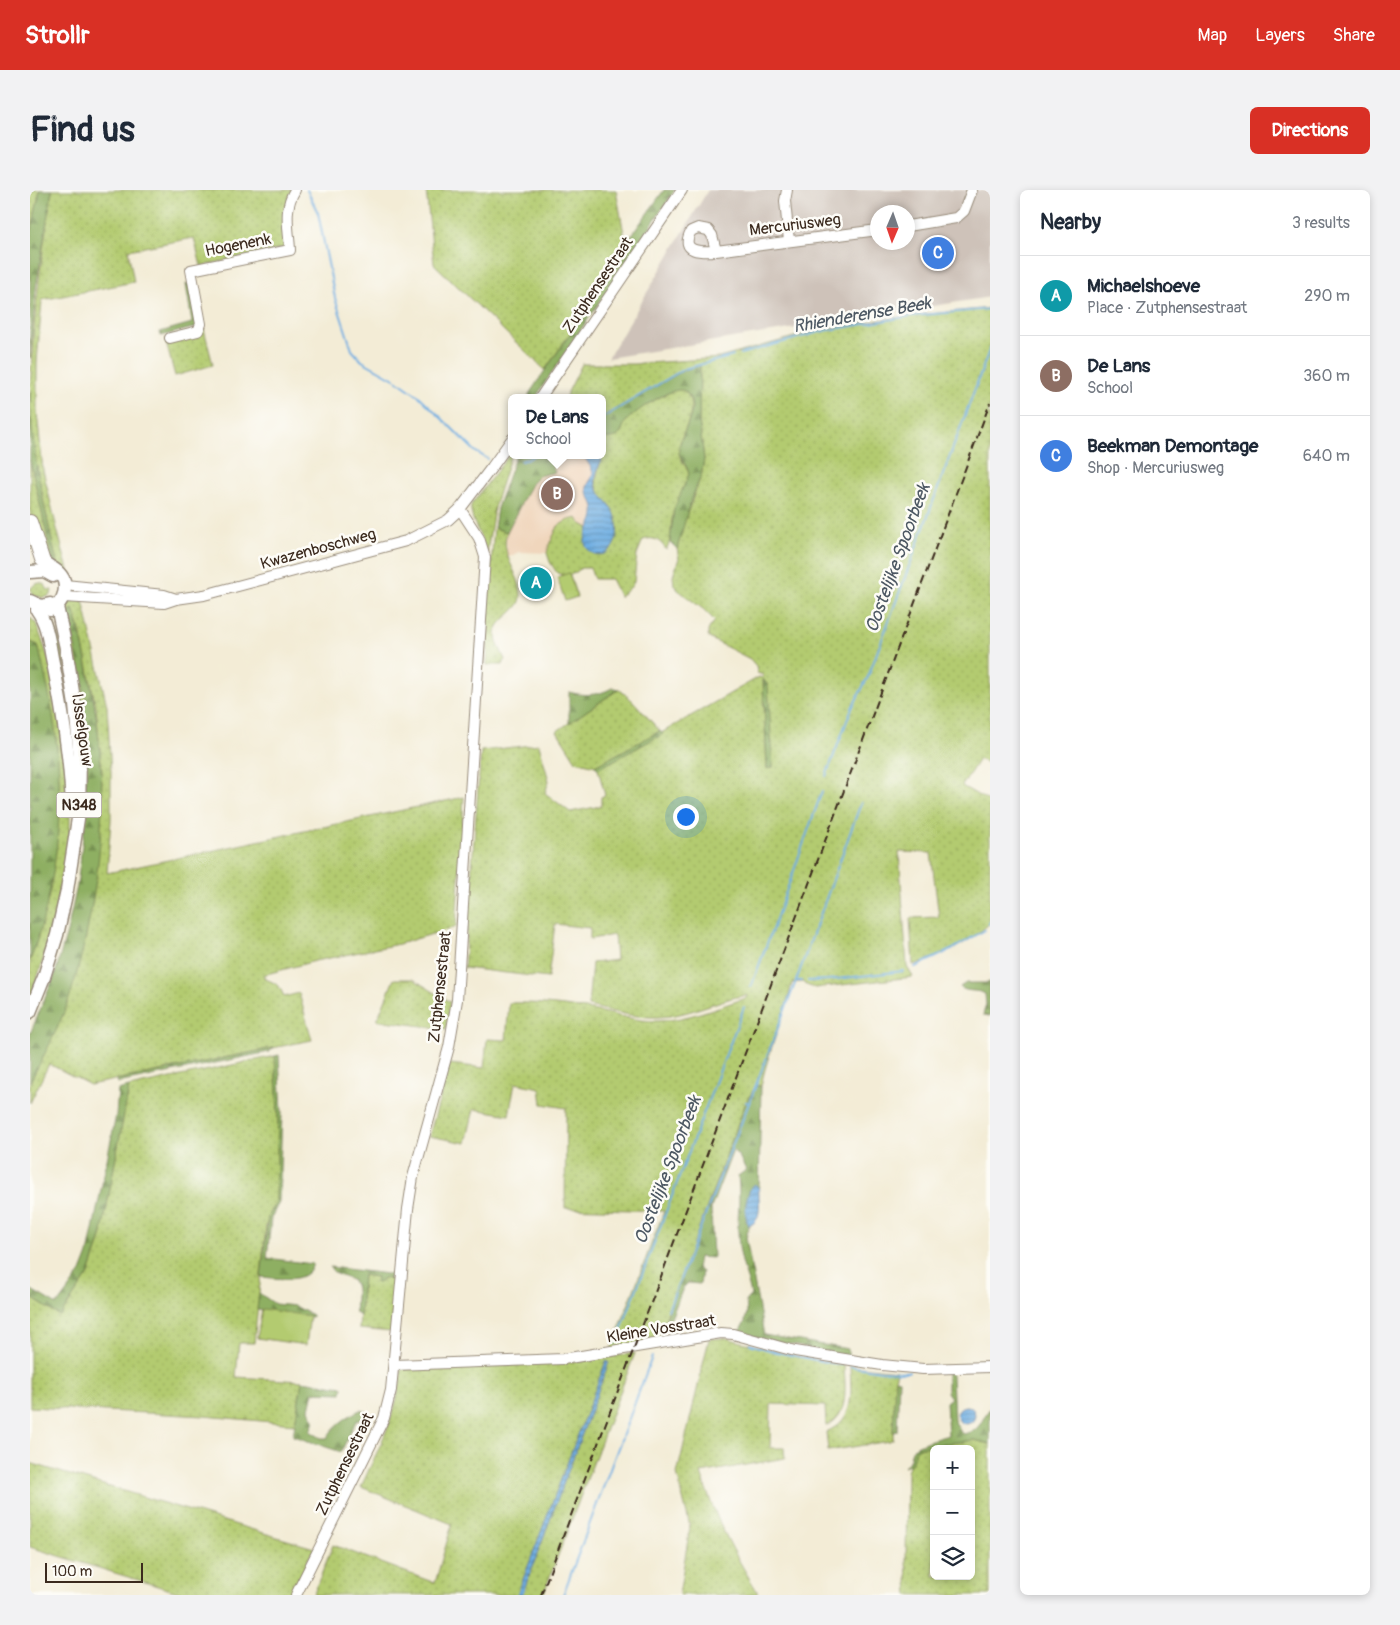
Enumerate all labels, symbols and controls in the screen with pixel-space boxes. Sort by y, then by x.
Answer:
text: Strollr [25,21,90,50]
text: Map [1198,24,1227,47]
text: Layers [1255,24,1305,47]
text: Share [1333,24,1375,47]
button: Directions [1250,107,1370,154]
text: Find us [30,108,135,152]
north arrow [870,205,915,250]
street label: Mercuriusweg [748,209,842,241]
text: Nearby [1040,209,1101,236]
text: 3 results [1292,213,1350,233]
street label: Hogenenk [203,229,273,261]
street label: Zutphensestraat [558,233,638,337]
pin: C [922,234,954,272]
text: Michaelshoeve [1087,274,1200,298]
text: A [1051,286,1061,306]
text: 290 m [1304,286,1350,306]
water label: Rhienderense Beek [791,291,934,338]
text: Place · Zutphensestraat [1087,298,1247,318]
text: De Lans [1087,354,1150,378]
text: B [1051,366,1061,386]
text: 360 m [1303,366,1350,386]
text: School [1087,378,1133,398]
popup [508,394,606,459]
text: De Lans [525,405,589,429]
text: School [525,429,571,449]
text: Beekman Demontage [1087,434,1258,458]
text: C [1051,446,1061,466]
text: 640 m [1303,446,1350,466]
text: Shop · Mercuriusweg [1087,458,1224,478]
pin: B [541,475,573,513]
water label: Oostelijke Spoorbeek [860,479,936,636]
street label: Kwazenboschweg [258,524,378,574]
pin: A [520,564,552,602]
street label: IJsselgouw [67,692,97,768]
road number: N348 [57,792,102,818]
your location [673,804,699,830]
street label: Zutphensestraat [424,930,456,1044]
water label: Oostelijke Spoorbeek [629,1091,707,1247]
street label: Kleine Vosstraat [605,1310,717,1347]
street label: Zutphensestraat [311,1409,379,1519]
map controls [930,1445,975,1580]
button: + [930,1445,975,1490]
button: − [930,1490,975,1535]
button: layers [930,1535,975,1580]
scale bar [45,1560,142,1583]
text: 100 m [52,1563,92,1580]

